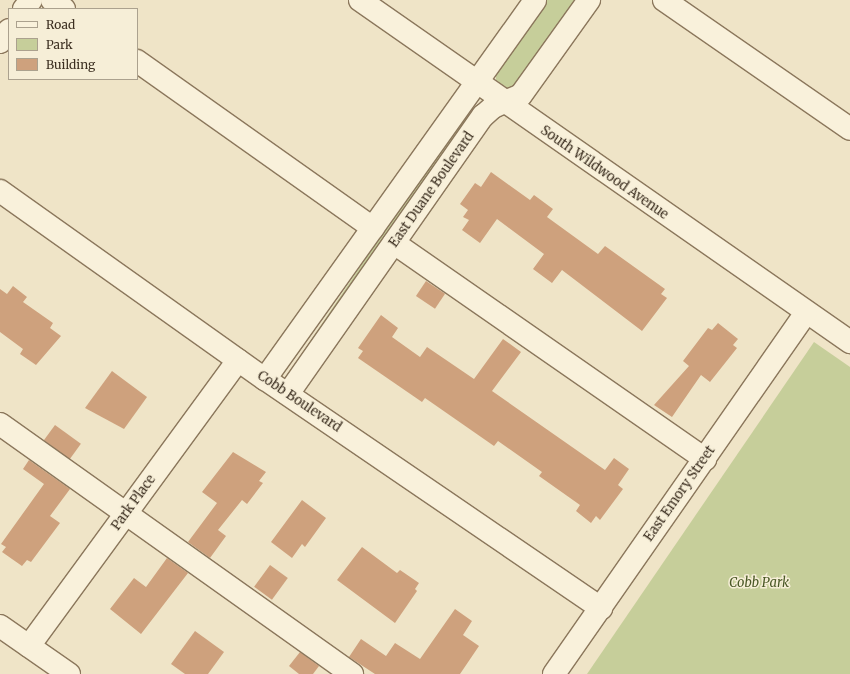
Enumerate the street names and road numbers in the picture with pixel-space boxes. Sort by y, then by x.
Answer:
street label: South Wildwood Avenue [537,123,671,223]
street label: East Duane Boulevard [386,129,478,251]
street label: Cobb Boulevard [254,368,344,436]
street label: East Emory Street [641,443,719,545]
street label: Park Place [109,472,159,534]

